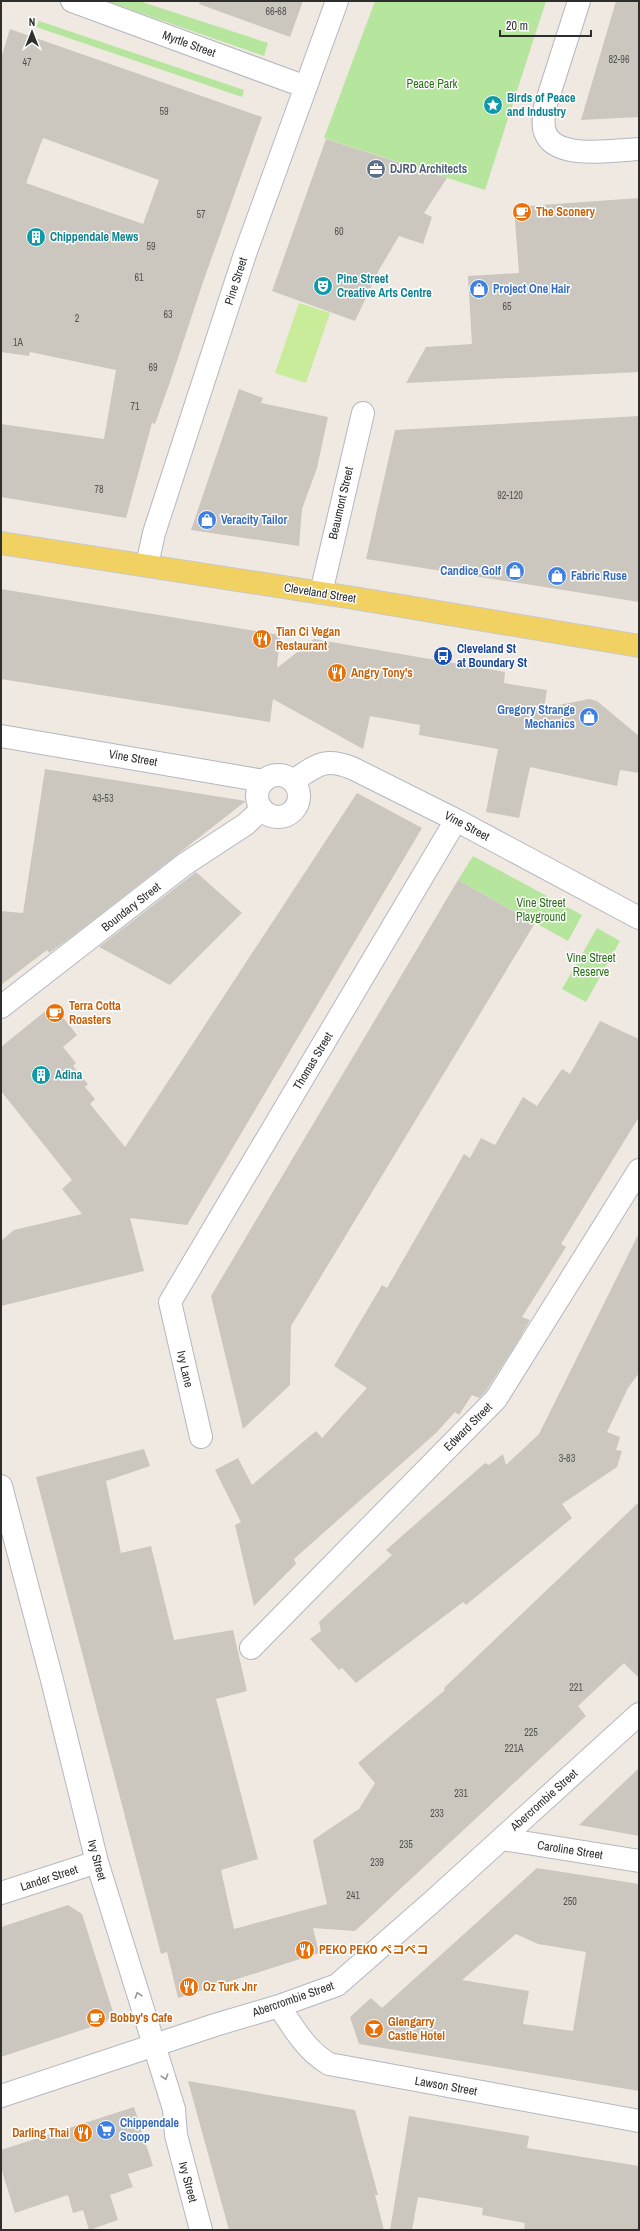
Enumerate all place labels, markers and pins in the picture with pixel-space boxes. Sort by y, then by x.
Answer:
place label: Birds of Peace and Industry [507,90,576,120]
place icon: Birds of Peace and Industry [482,94,504,116]
office icon: DJRD Architects [365,158,387,180]
place label: DJRD Architects [390,161,468,177]
cafe icon: The Sconery [511,201,533,223]
place label: The Sconery [536,204,596,220]
building icon: Chippendale Mews [25,226,47,248]
place label: Chippendale Mews [50,229,139,245]
place label: Pine Street Creative Arts Centre [337,271,432,301]
theatre icon: Pine Street Creative Arts Centre [312,275,334,297]
shop icon: Project One Hair [468,278,490,300]
place label: Project One Hair [493,281,570,297]
shop icon: Veracity Tailor [196,509,218,531]
place label: Veracity Tailor [221,512,288,528]
shop icon: Candice Golf [504,560,526,582]
place label: Candice Golf [440,563,502,579]
shop icon: Fabric Ruse [546,565,568,587]
place label: Fabric Ruse [571,568,627,584]
place label: Tian Ci Vegan Restaurant [276,624,340,654]
restaurant icon: Tian Ci Vegan Restaurant [251,628,273,650]
place label: Cleveland St at Boundary St [457,641,528,671]
bus stop icon: Cleveland St at Boundary St [432,645,454,667]
restaurant icon: Angry Tony's [326,662,348,684]
place label: Angry Tony's [351,665,413,681]
place label: Gregory Strange Mechanics [497,702,576,732]
shop icon: Gregory Strange Mechanics [578,706,600,728]
place label: Terra Cotta Roasters [69,998,121,1028]
cafe icon: Terra Cotta Roasters [44,1002,66,1024]
building icon: Adina [30,1064,52,1086]
place label: Adina [55,1067,83,1083]
restaurant icon: PEKO PEKO ペコペコ [294,1939,316,1961]
place label: PEKO PEKO ペコペコ [319,1942,428,1958]
restaurant icon: Oz Turk Jnr [178,1976,200,1998]
place label: Oz Turk Jnr [203,1979,257,1995]
cafe icon: Bobby's Cafe [85,2007,107,2029]
place label: Bobby's Cafe [110,2010,173,2026]
place label: Glengarry Castle Hotel [388,2014,445,2044]
bar icon: Glengarry Castle Hotel [363,2018,385,2040]
place label: Chippendale Scoop [120,2115,180,2145]
supermarket icon: Chippendale Scoop [95,2119,117,2141]
restaurant icon: Darling Thai [72,2122,94,2144]
place label: Darling Thai [12,2125,69,2141]

